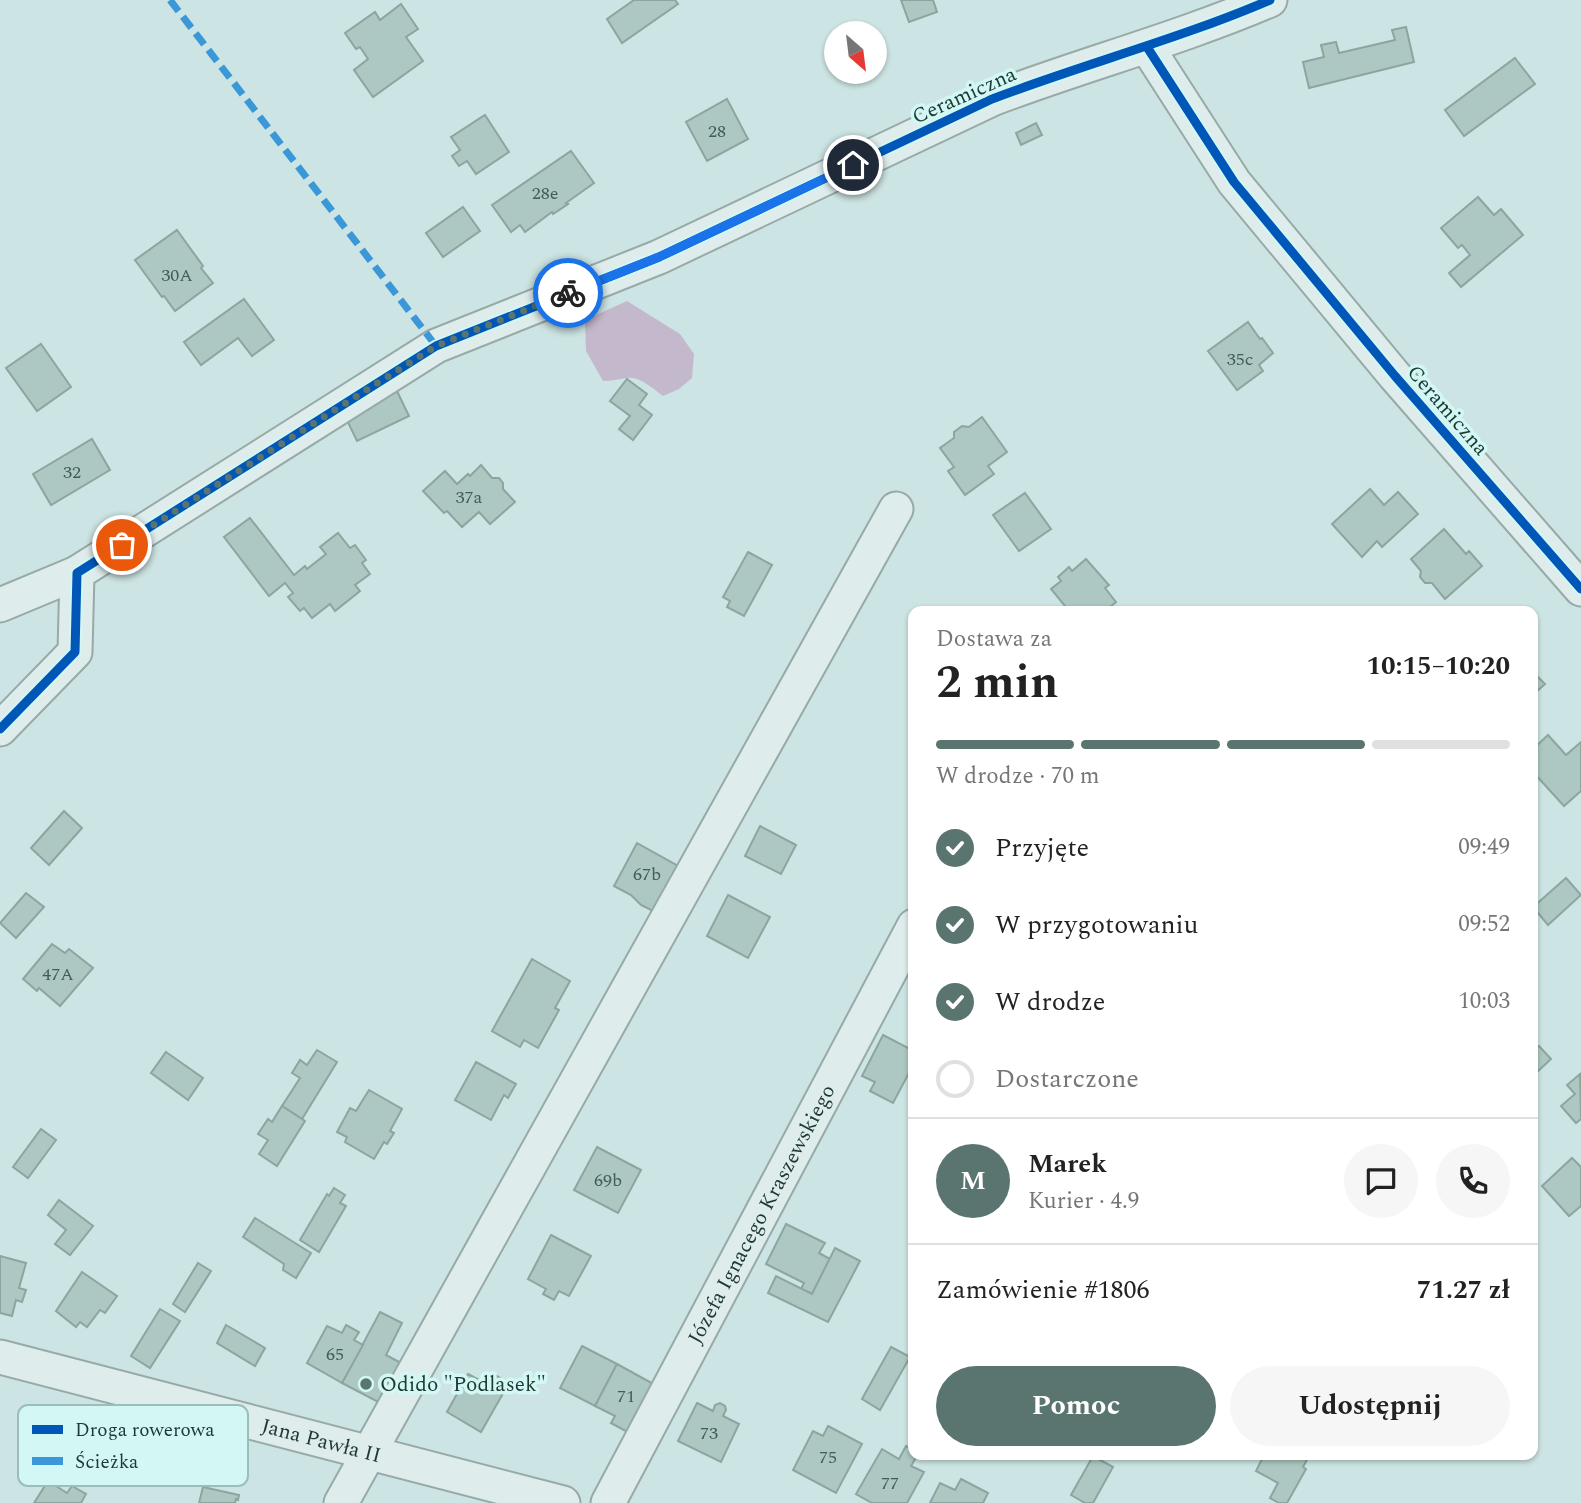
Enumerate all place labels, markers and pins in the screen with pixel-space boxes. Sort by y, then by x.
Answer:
pin [823,135,883,195]
pin [92,515,152,575]
place label: Odido "Podlasek" [380,1369,546,1401]
marker: Odido "Podlasek" [358,1376,374,1392]

